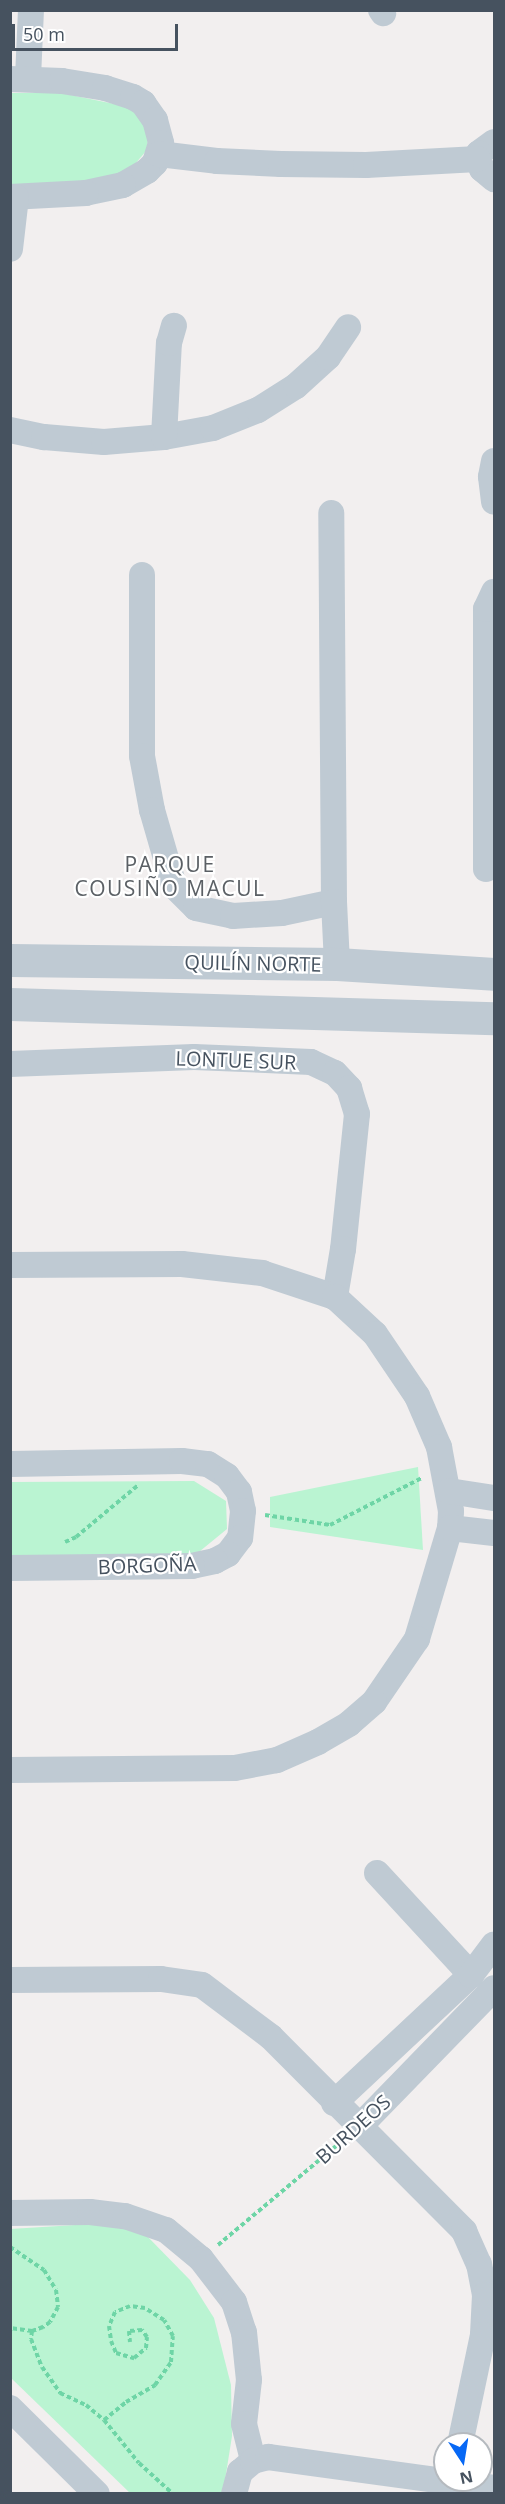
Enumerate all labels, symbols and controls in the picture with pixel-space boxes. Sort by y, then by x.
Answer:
scale bar [15,12,182,50]
text: 50 m [23,22,65,46]
district label: PARQUE COUSIÑO MACUL [74,851,266,901]
street label: QUILÍN NORTE [184,950,322,976]
street label: LONTUE SUR [175,1046,297,1074]
street label: BORGOÑA [97,1551,197,1579]
street label: BURDEOS [311,2089,395,2169]
north arrow [433,2432,493,2492]
text: N [458,2466,475,2490]

